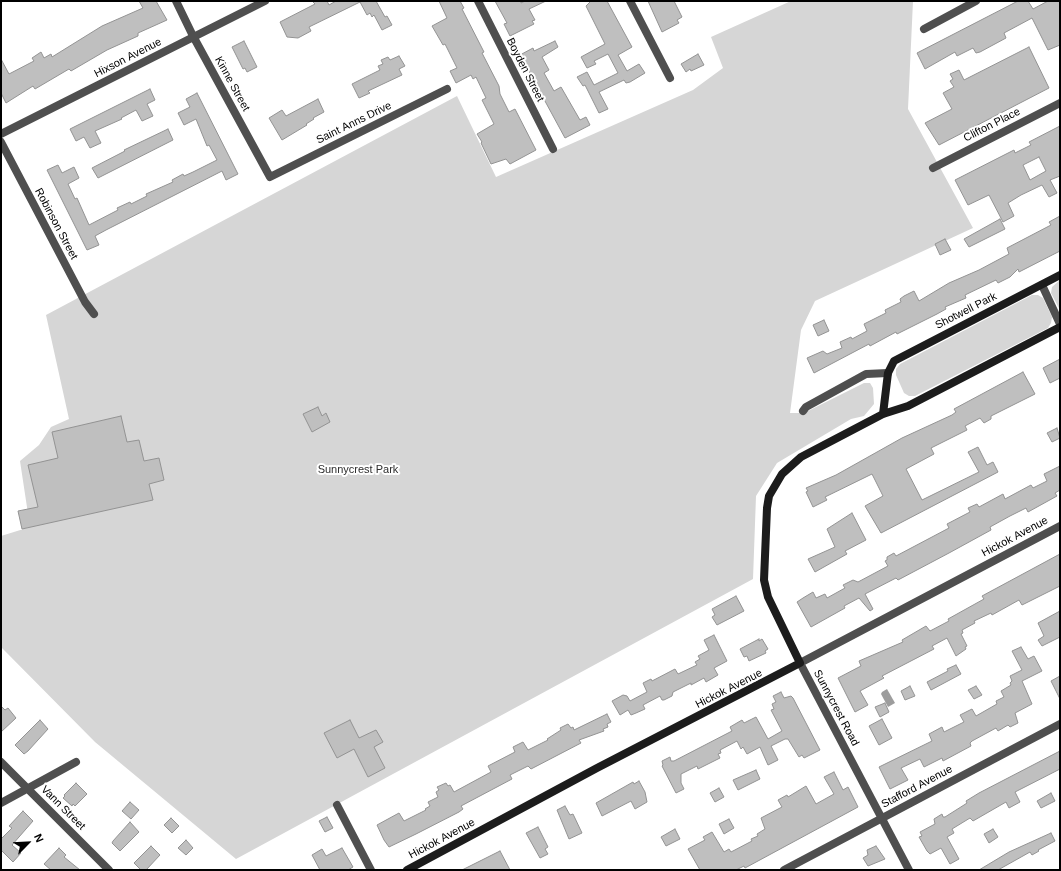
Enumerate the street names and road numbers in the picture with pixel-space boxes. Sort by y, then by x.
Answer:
street label: Hixson Avenue [92,35,164,81]
street label: Boyden Street [503,36,547,104]
street label: Kinne Street [212,54,252,114]
street label: Saint Anns Drive [314,99,394,147]
street label: Clifton Place [961,105,1023,145]
street label: Robinson Street [32,186,80,262]
street label: Shotwell Park [933,290,999,332]
street label: Hickok Avenue [980,514,1050,560]
street label: Hickok Avenue [693,667,765,711]
street label: Sunnycrest Road [810,668,862,748]
street label: Stafford Avenue [879,763,955,811]
street label: Vann Street [38,783,88,833]
street label: Hickok Avenue [407,816,477,862]

